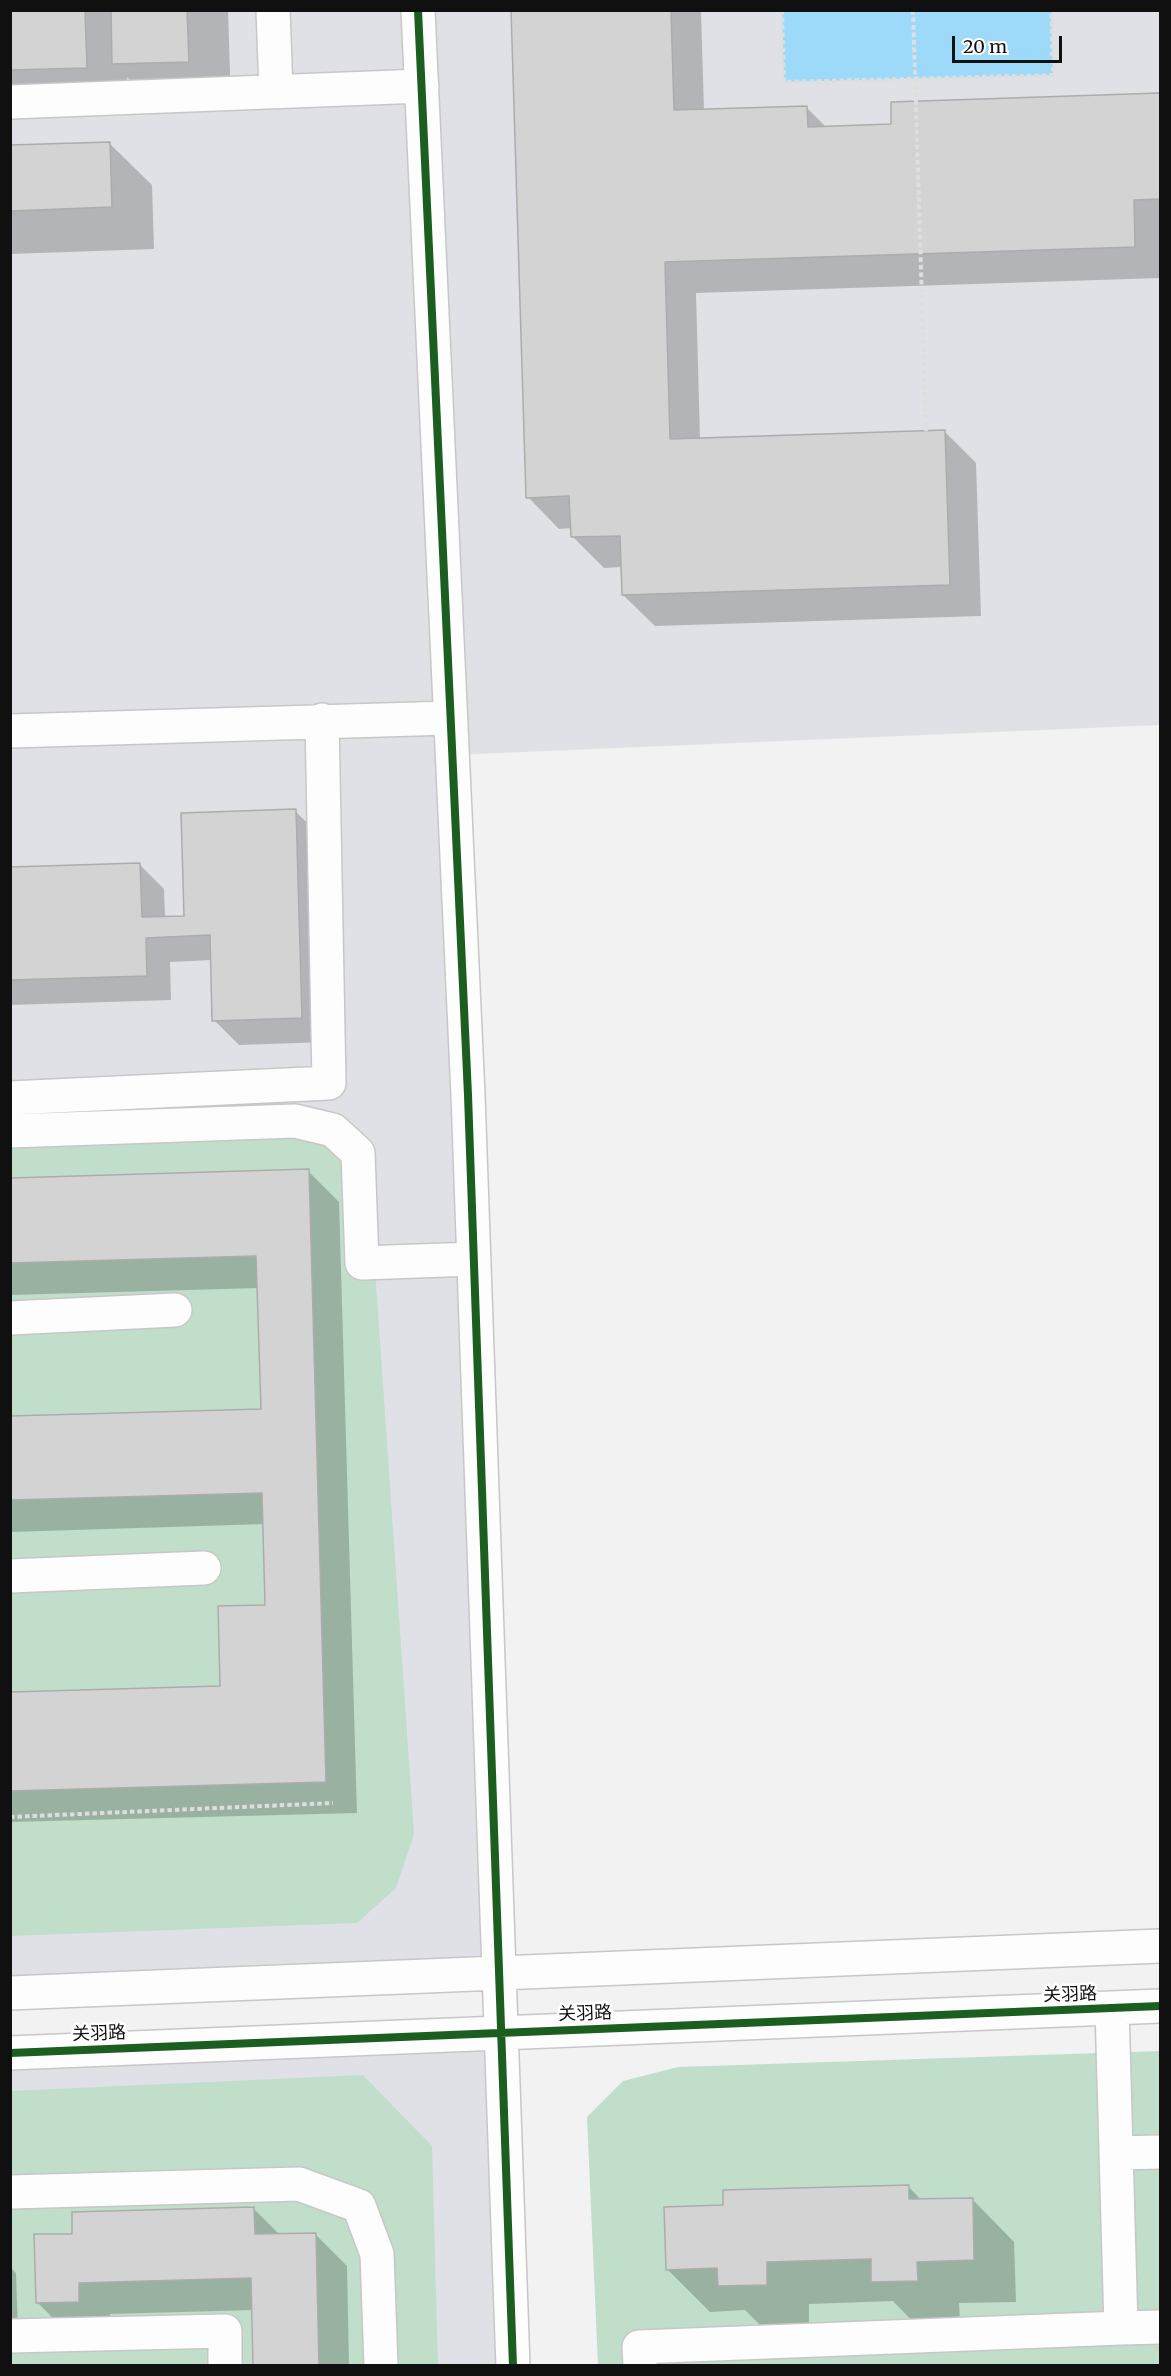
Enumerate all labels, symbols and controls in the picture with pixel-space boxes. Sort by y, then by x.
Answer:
scale bar [955,24,1064,62]
text: 20 m [963,35,1007,58]
street label: 关羽路 [1043,1983,1097,2007]
street label: 关羽路 [558,2002,612,2026]
street label: 关羽路 [72,2022,126,2046]

